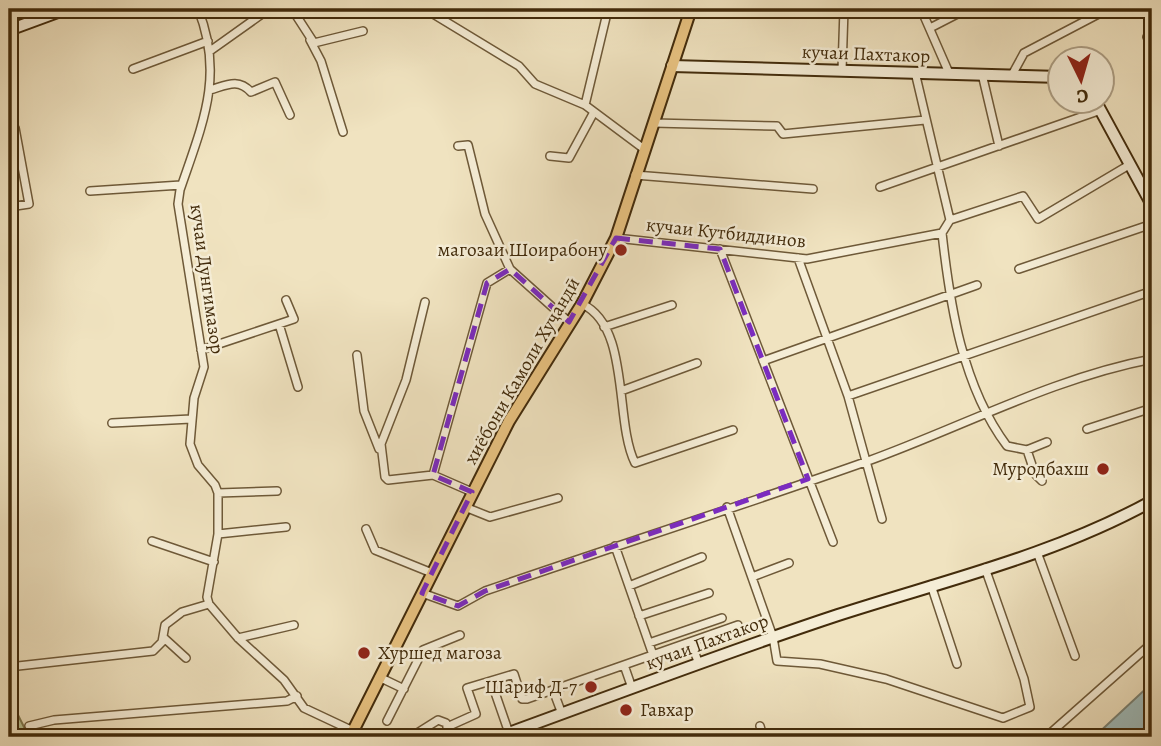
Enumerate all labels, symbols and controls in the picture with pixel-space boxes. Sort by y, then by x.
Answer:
street label: кучаи Пахтакор [801,39,931,69]
north arrow [1046,46,1116,116]
text: С [1075,82,1089,109]
street label: кучаи Дунгимазор [184,202,230,356]
street label: кучаи Кутбиддинов [645,212,807,254]
place label: магозаи Шоирабону [438,237,607,263]
marker: магозаи Шоирабону [613,242,629,258]
street label: хиёбони Камоли Хуҷандӣ [458,273,586,469]
place label: Муродбахш [992,456,1089,482]
marker: Муродбахш [1095,461,1111,477]
street label: кучаи Пахтакор [642,608,772,676]
place label: Хуршед магоза [378,640,502,666]
marker: Хуршед магоза [356,645,372,661]
place label: Шариф Д-7 [485,674,577,700]
marker: Шариф Д-7 [583,679,599,695]
place label: Гавхар [640,697,694,723]
marker: Гавхар [618,702,634,718]

